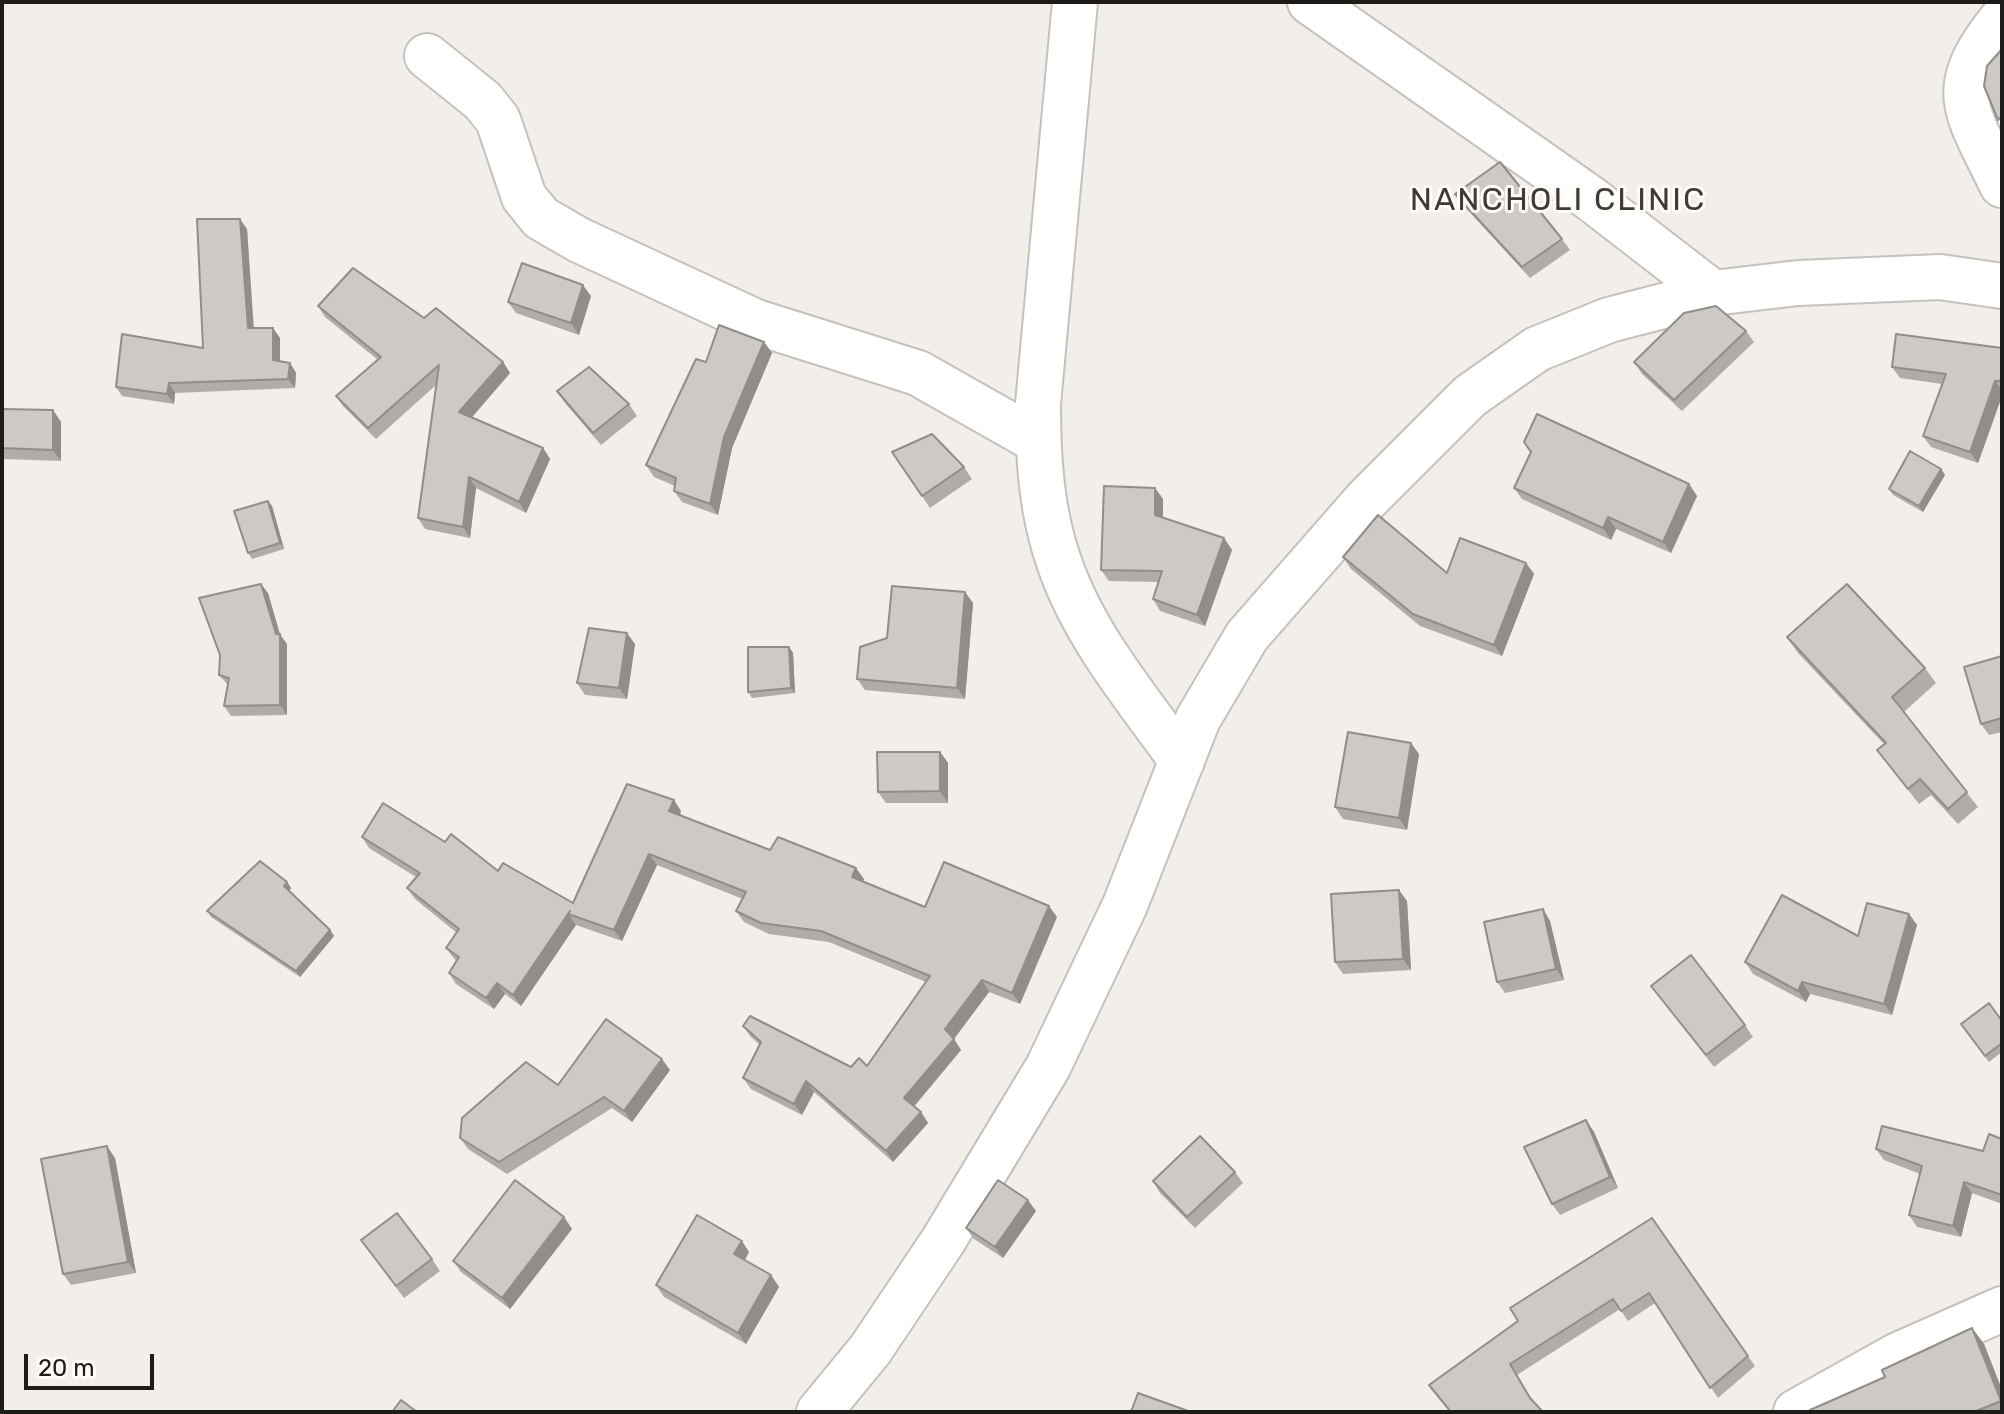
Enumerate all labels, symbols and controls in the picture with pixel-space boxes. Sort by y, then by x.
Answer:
district label: NANCHOLI CLINIC [1410,182,1706,220]
scale bar [28,1338,158,1388]
text: 20 m [38,1354,95,1382]

